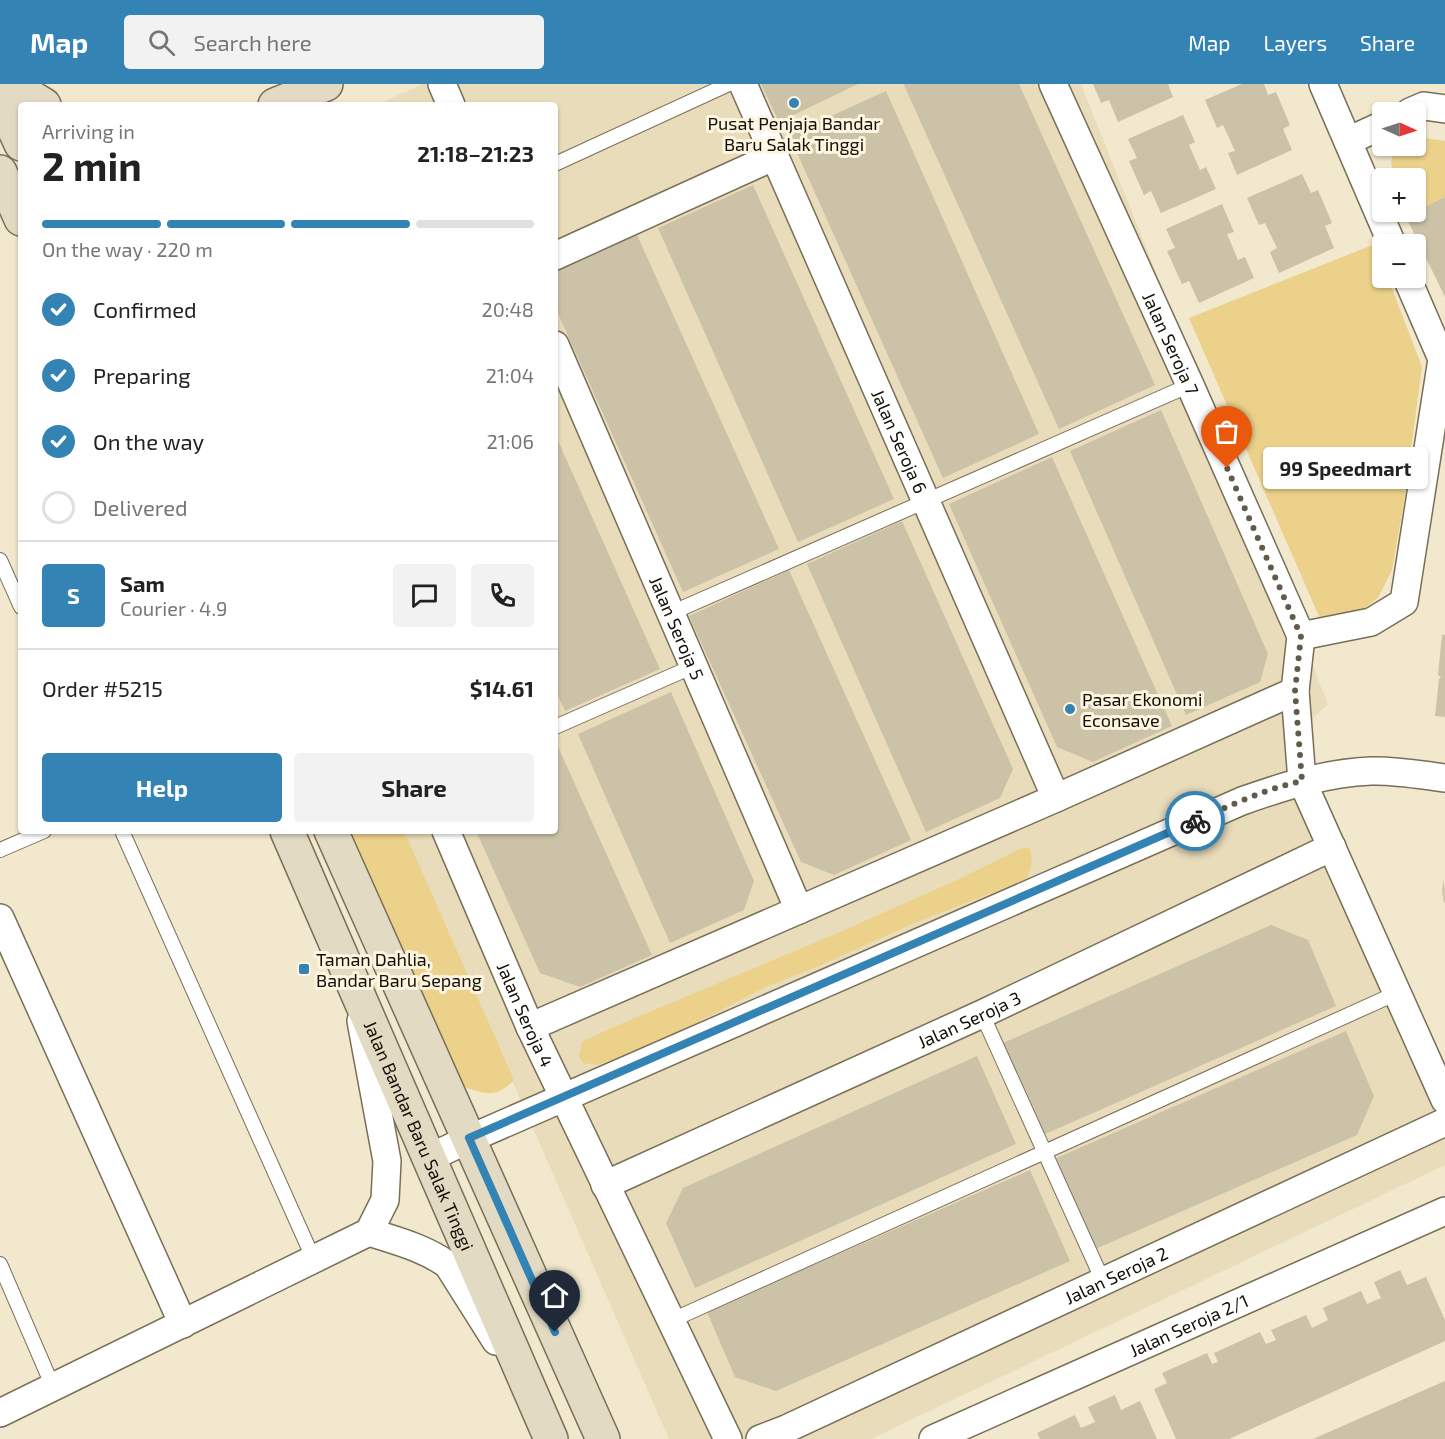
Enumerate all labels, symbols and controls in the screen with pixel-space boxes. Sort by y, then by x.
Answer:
search box [124,15,544,69]
text: Map [30,25,88,59]
icon: search [145,26,178,59]
text: Search here [193,29,312,55]
text: Map [1188,30,1230,55]
text: Layers [1263,30,1327,55]
text: Share [1360,30,1415,55]
marker: Pusat Penjaja Bandar Baru Salak Tinggi [787,96,801,110]
north arrow [1372,102,1426,156]
map controls [1372,102,1426,288]
place label: Pusat Penjaja Bandar Baru Salak Tinggi [707,112,881,155]
text: Arriving in [42,119,135,143]
text: 21:18–21:23 [417,140,534,166]
text: 2 min [42,142,142,189]
button: + [1372,168,1426,222]
button: − [1372,234,1426,288]
text: On the way · 220 m [42,237,213,261]
street label: Jalan Seroja 7 [1138,289,1204,398]
icon: check [42,293,75,326]
text: Confirmed [93,296,197,322]
text: 20:48 [482,297,534,321]
icon: check [42,359,75,392]
text: Preparing [93,362,191,388]
text: 21:04 [486,363,534,387]
street label: Jalan Seroja 6 [867,386,932,497]
pin [1201,406,1252,468]
icon: bag [1210,415,1243,448]
icon: check [42,425,75,458]
text: On the way [93,428,204,454]
text: 21:06 [487,429,534,453]
callout: 99 Speedmart [1263,447,1428,489]
text: 99 Speedmart [1280,456,1411,480]
text: Delivered [93,494,188,520]
button: chat [393,564,456,627]
button: phone [471,564,534,627]
text: Sam [120,570,165,596]
street label: Jalan Seroja 5 [645,573,709,683]
text: S [67,582,80,608]
text: Courier · 4.9 [120,596,227,620]
text: Order #5215 [42,675,163,701]
text: $14.61 [470,675,534,701]
place label: Pasar Ekonomi Econsave [1082,688,1202,731]
marker: Pasar Ekonomi Econsave [1063,702,1077,716]
button: Help [42,753,282,822]
button: Share [294,753,534,822]
courier [1165,791,1225,851]
icon: bike [1179,805,1212,838]
place label: Taman Dahlia, Bandar Baru Sepang [316,948,482,991]
street label: Jalan Seroja 4 [493,959,558,1070]
marker: Taman Dahlia, Bandar Baru Sepang [297,962,311,976]
street label: Jalan Seroja 3 [914,986,1024,1053]
street label: Jalan Bandar Baru Salak Tinggi [360,1017,479,1254]
street label: Jalan Seroja 2 [1061,1242,1171,1309]
pin [529,1270,580,1332]
icon: home [538,1279,571,1312]
street label: Jalan Seroja 2/1 [1126,1289,1252,1361]

